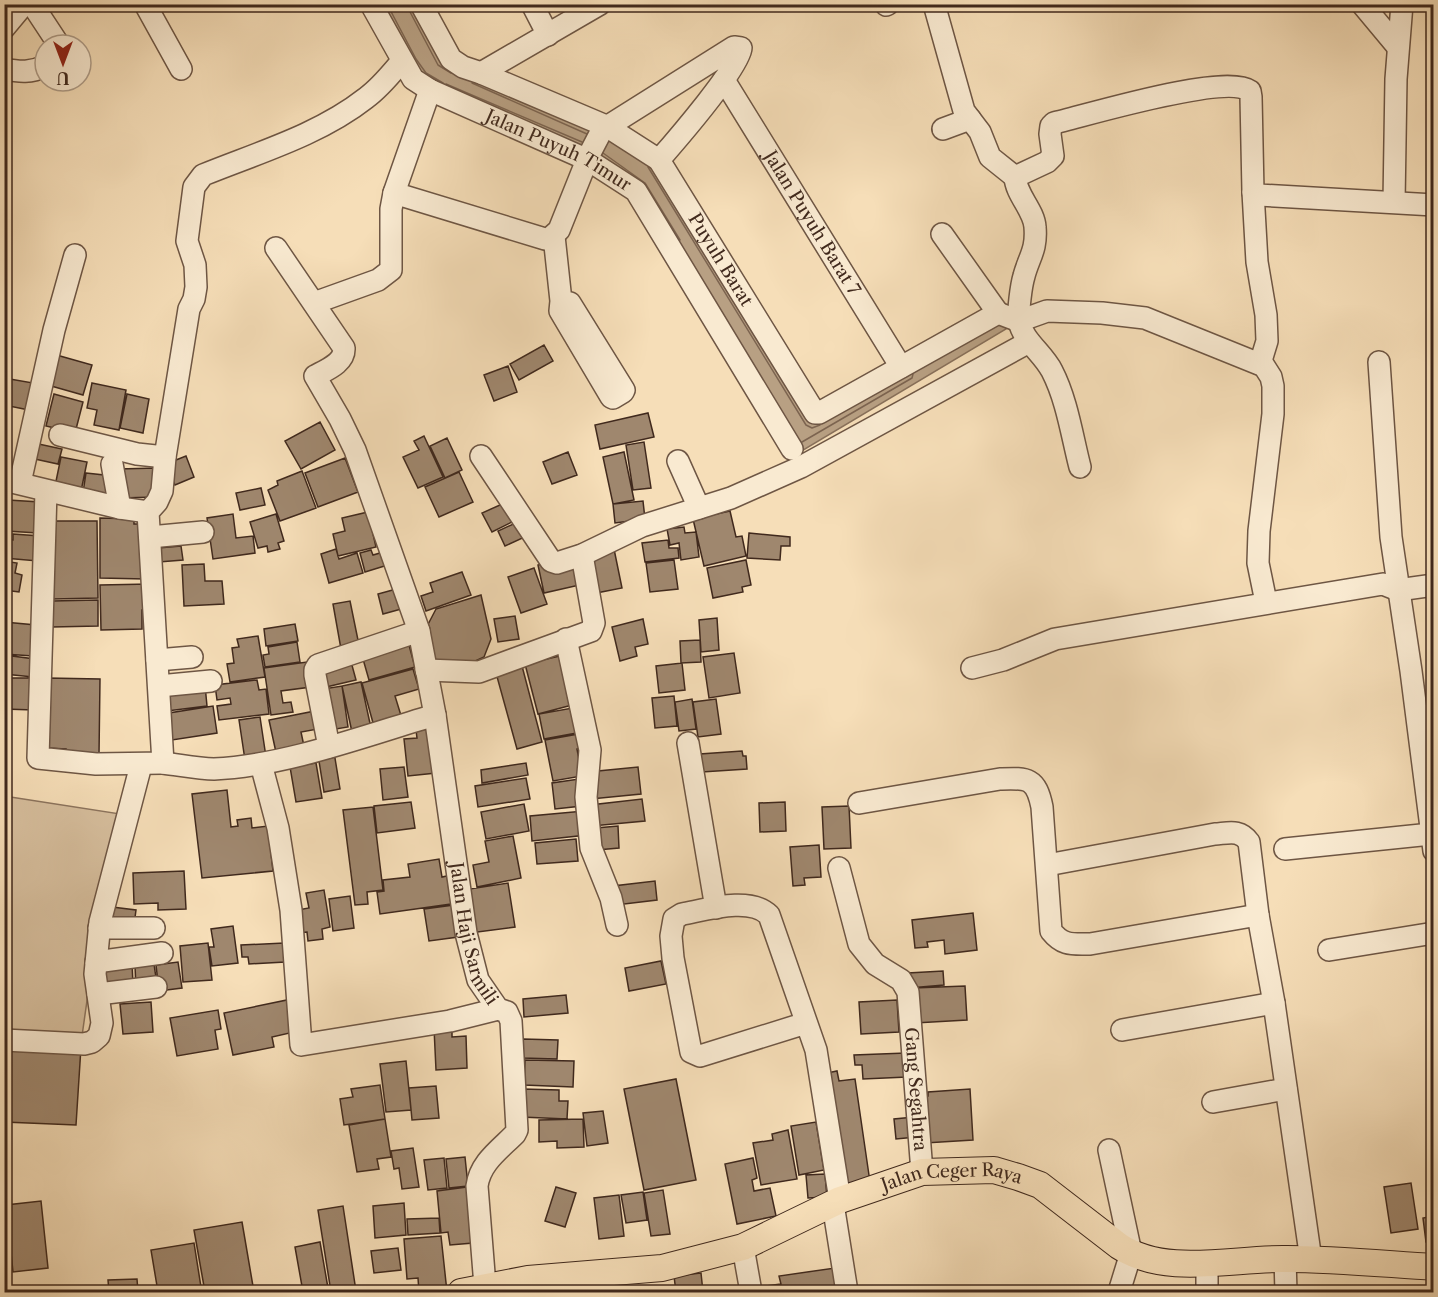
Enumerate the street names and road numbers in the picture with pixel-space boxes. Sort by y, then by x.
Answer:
street label: Jalan Puyuh Timur [479,104,636,196]
street label: Jalan Puyuh Barat 7 [758,144,865,299]
street label: Puyuh Barat [683,209,758,311]
street label: Jalan Haji Sarmili [445,858,503,1010]
street label: Gang Segahtra [900,1026,931,1152]
street label: Jalan Ceger Raya [875,1159,1025,1197]

